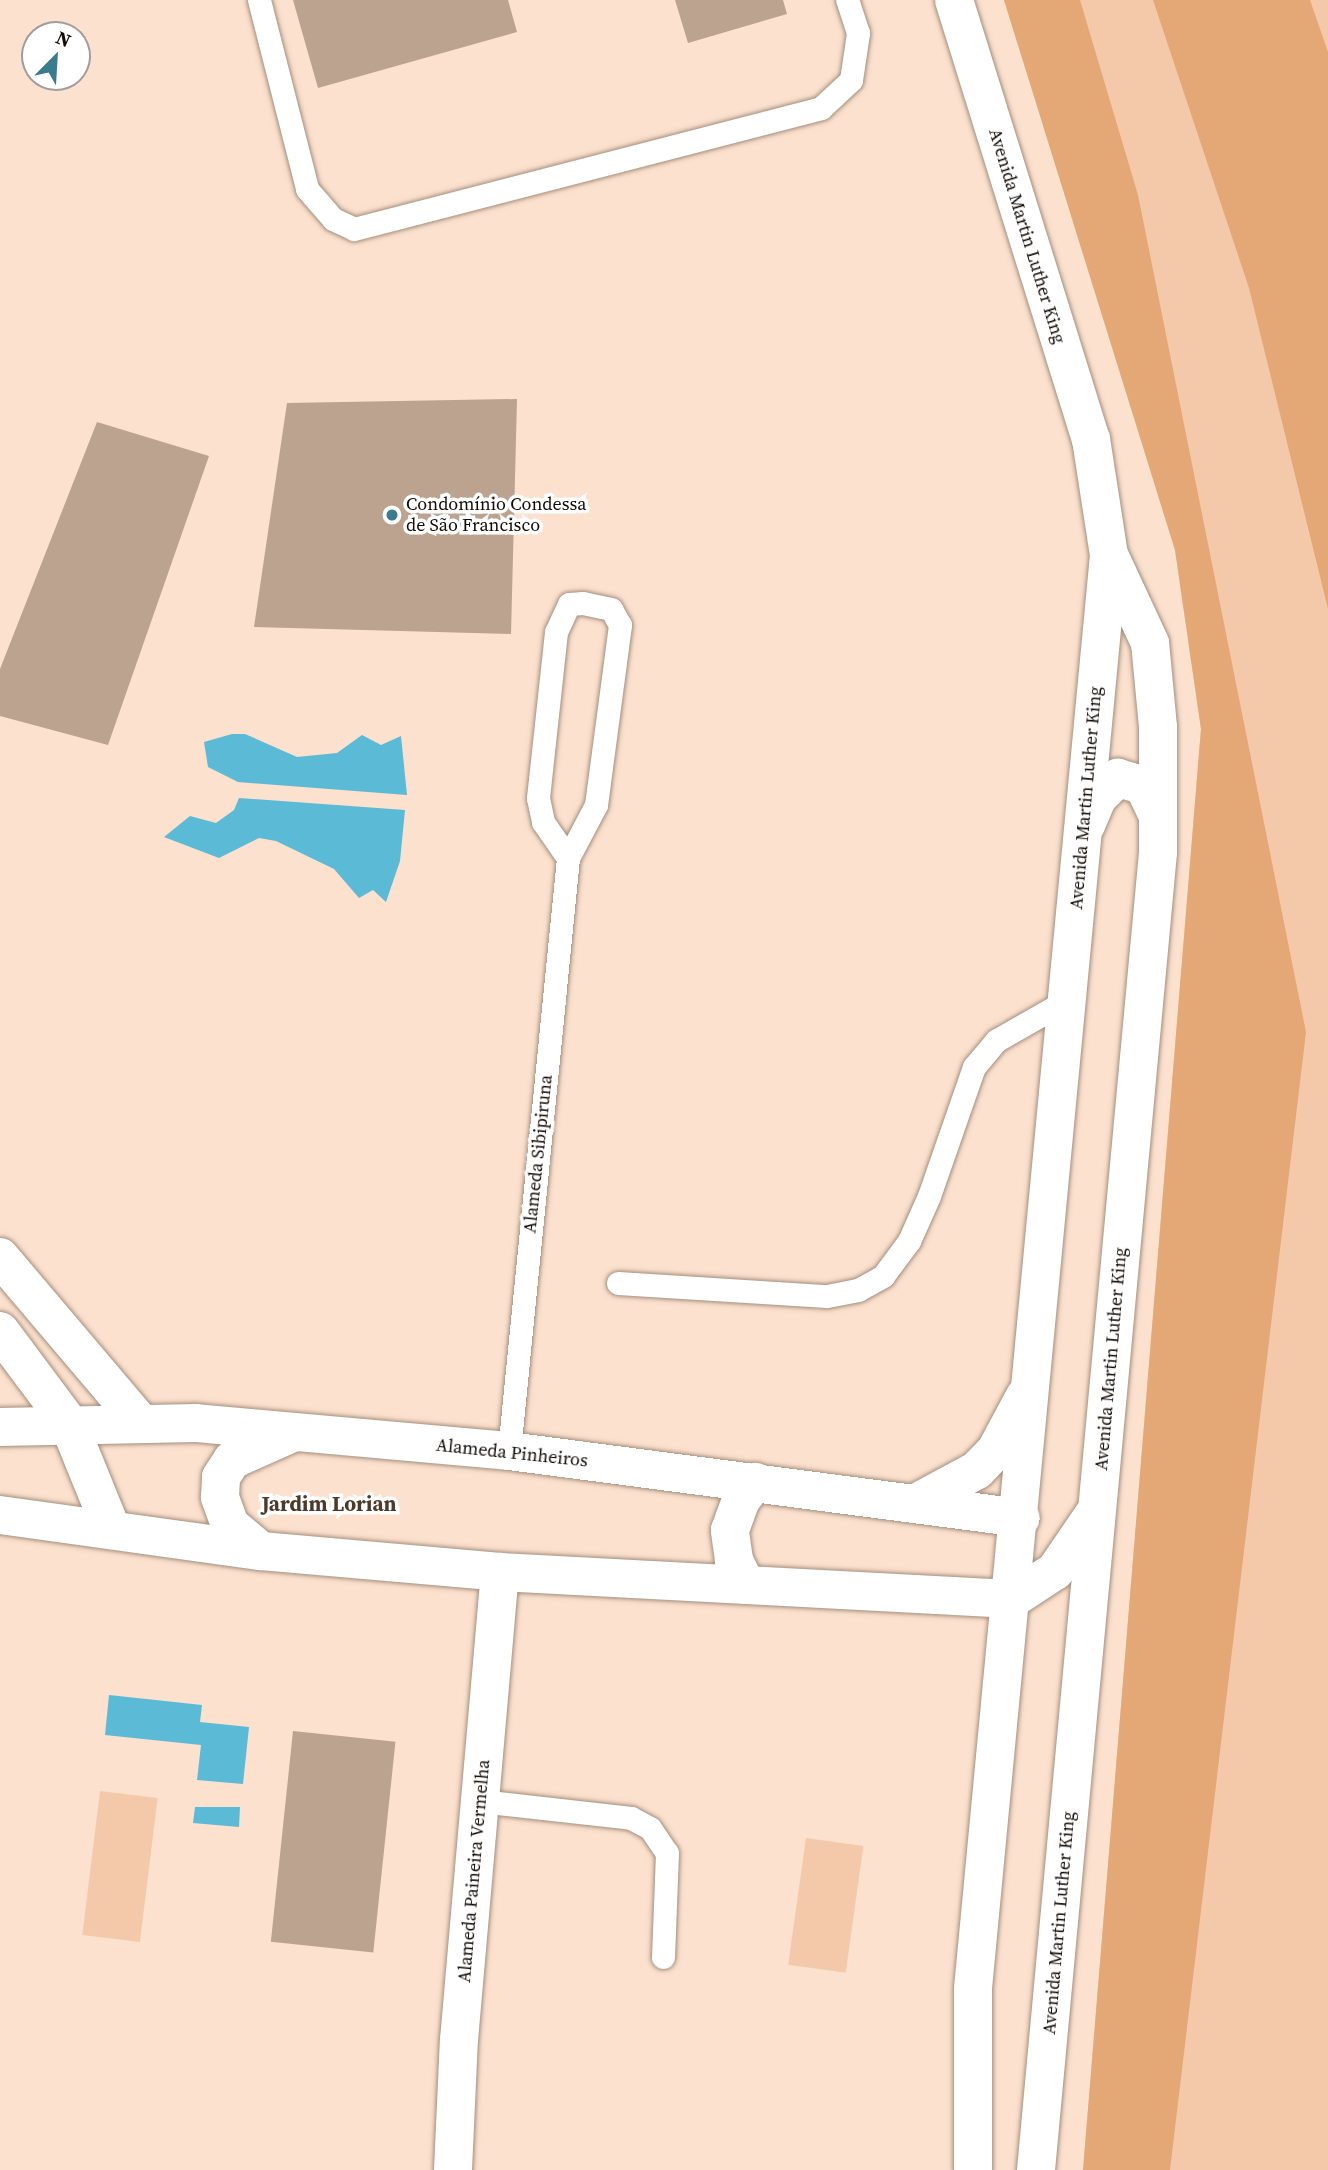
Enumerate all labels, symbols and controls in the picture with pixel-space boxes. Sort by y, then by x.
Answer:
north arrow [21,21,91,91]
text: N [52,24,75,53]
street label: Avenida Martin Luther King [984,126,1070,346]
place label: Condomínio Condessa de São Francisco [406,494,586,536]
marker: Condomínio Condessa de São Francisco [384,507,400,523]
street label: Avenida Martin Luther King [1065,686,1107,910]
street label: Alameda Sibipiruna [519,1074,557,1234]
street label: Avenida Martin Luther King [1090,1247,1132,1471]
street label: Alameda Pinheiros [435,1434,589,1472]
district label: Jardim Lorian [261,1491,397,1517]
street label: Alameda Paineira Vermelha [453,1758,495,1984]
street label: Avenida Martin Luther King [1038,1811,1080,2035]

